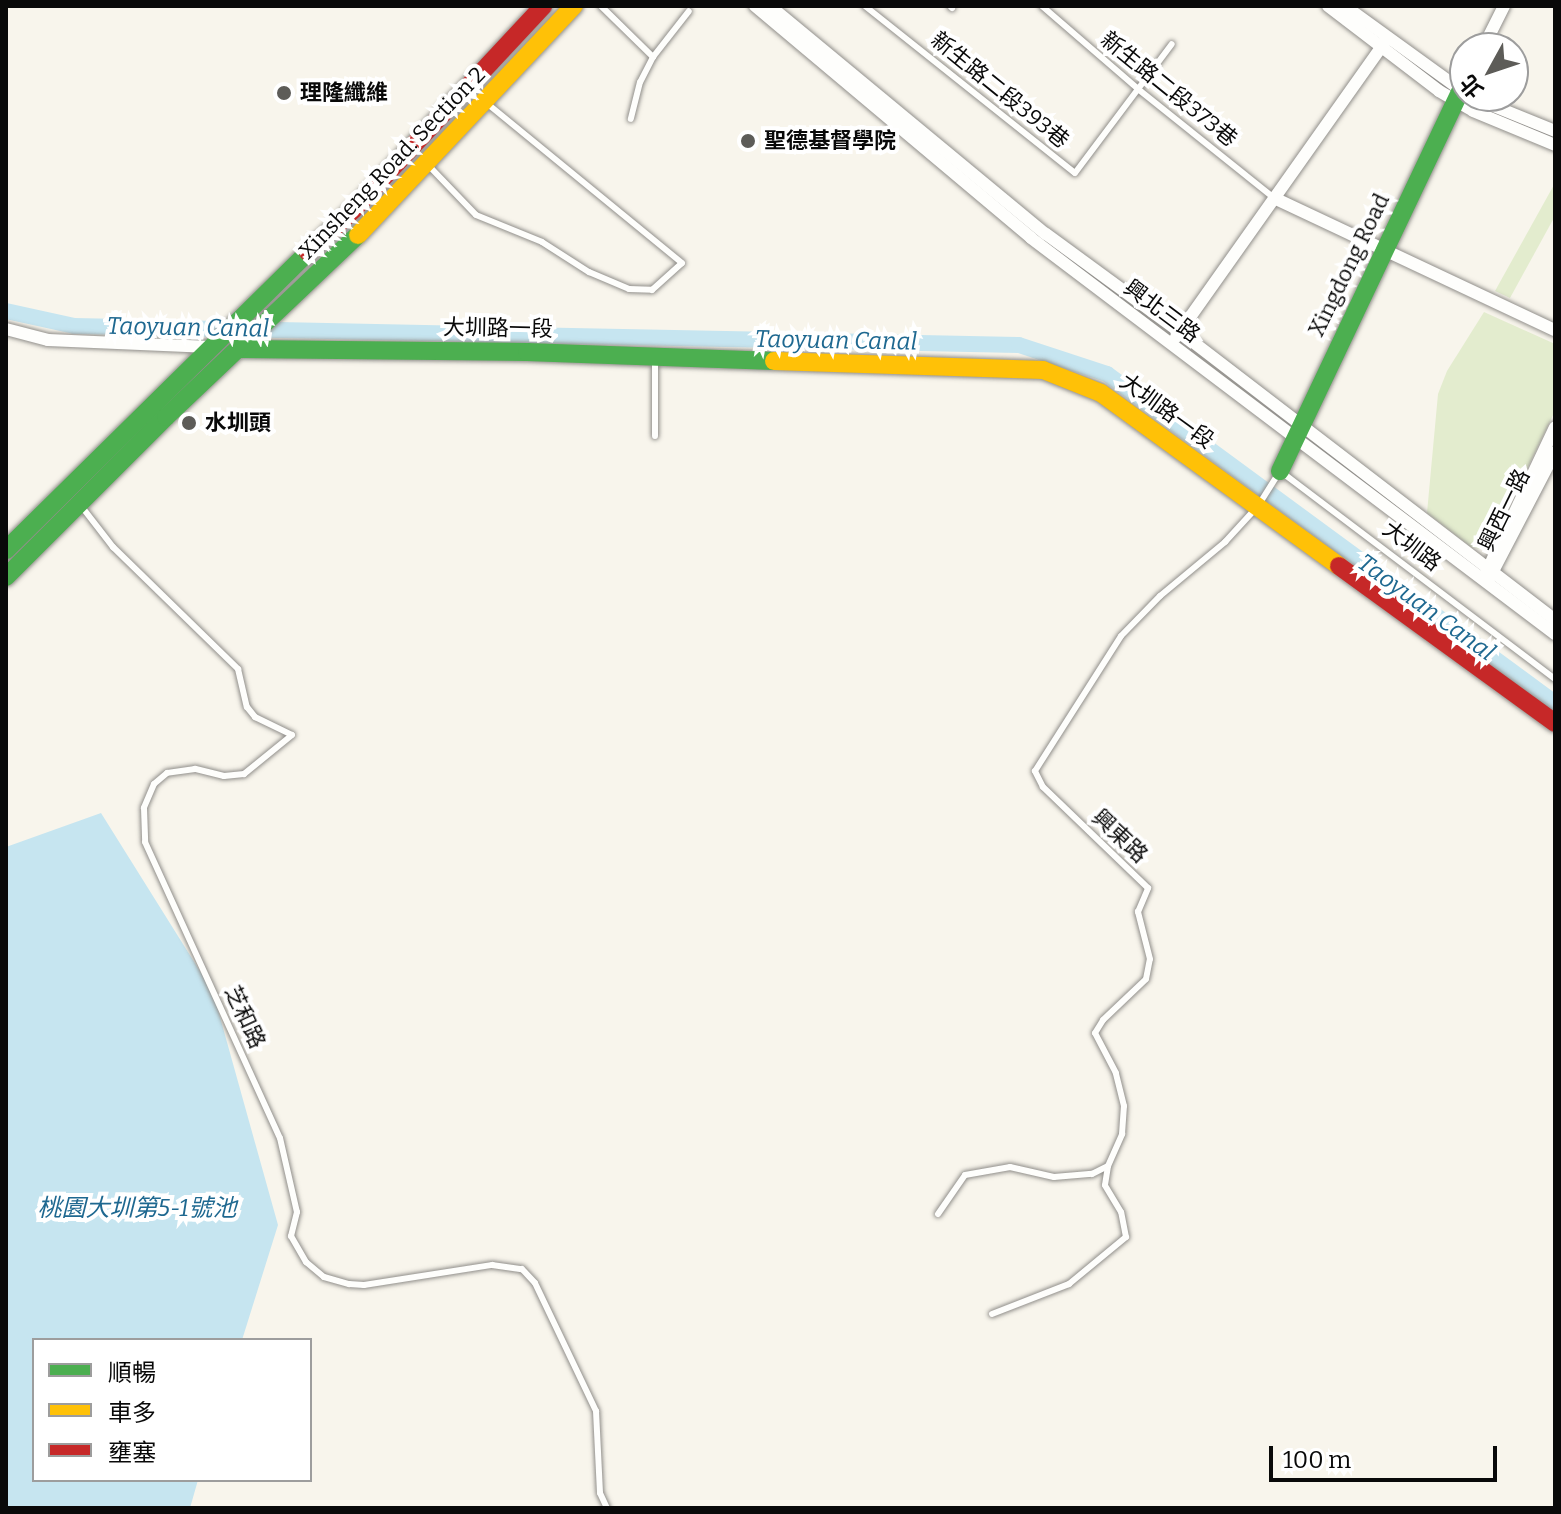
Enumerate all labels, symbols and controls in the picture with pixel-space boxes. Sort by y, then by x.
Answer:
street label: 新生路二段393巷 [926,26,1074,154]
street label: 新生路二段373巷 [1096,26,1242,152]
north arrow [1449,32,1529,112]
street label: Xinsheng Road. Section 2 [293,62,491,264]
text: 北 [1454,69,1489,104]
place label: 理隆纖維 [300,80,388,106]
marker: 理隆纖維 [275,84,293,102]
place label: 聖德基督學院 [764,128,896,154]
marker: 聖德基督學院 [739,132,757,150]
street label: Xingdong Road [1303,189,1395,341]
street label: 興北三路 [1119,274,1205,348]
water label: Taoyuan Canal [107,312,269,344]
street label: 大圳路一段 [443,314,553,342]
water label: Taoyuan Canal [755,325,917,357]
street label: 大圳路一段 [1115,368,1219,454]
place label: 水圳頭 [205,410,271,436]
marker: 水圳頭 [180,414,198,432]
street label: 興西一路 [1473,465,1535,555]
street label: 大圳路 [1378,516,1446,576]
water label: Taoyuan Canal [1352,549,1500,667]
street label: 興東路 [1087,804,1153,868]
street label: 芝和路 [219,982,271,1052]
water label: 桃園大圳第5-1號池 [38,1195,236,1223]
legend [32,1338,312,1482]
text: 順暢 [108,1359,156,1387]
text: 車多 [108,1399,156,1427]
scale bar [1273,1430,1501,1480]
text: 壅塞 [108,1439,156,1467]
text: 100 m [1283,1446,1351,1474]

